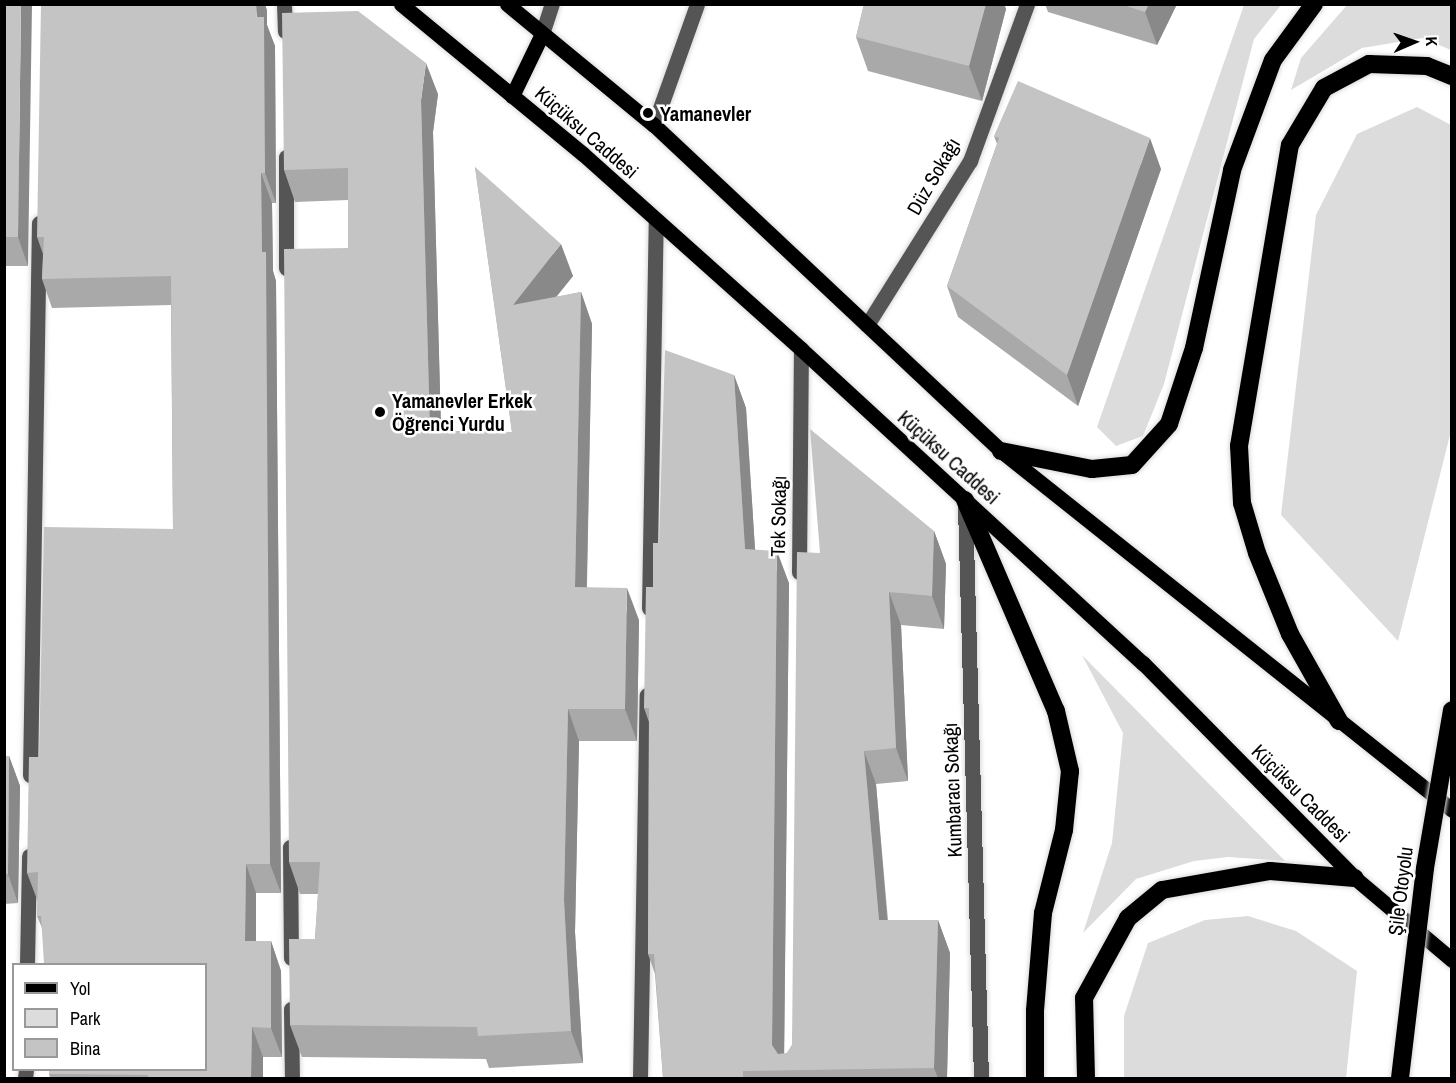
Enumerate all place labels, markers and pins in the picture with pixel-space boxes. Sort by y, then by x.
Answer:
place label: Yamanevler [660,101,751,125]
marker: Yamanevler [641,106,655,120]
place label: Yamanevler Erkek Öğrenci Yurdu [392,388,532,435]
marker: Yamanevler Erkek Öğrenci Yurdu [373,405,387,419]

